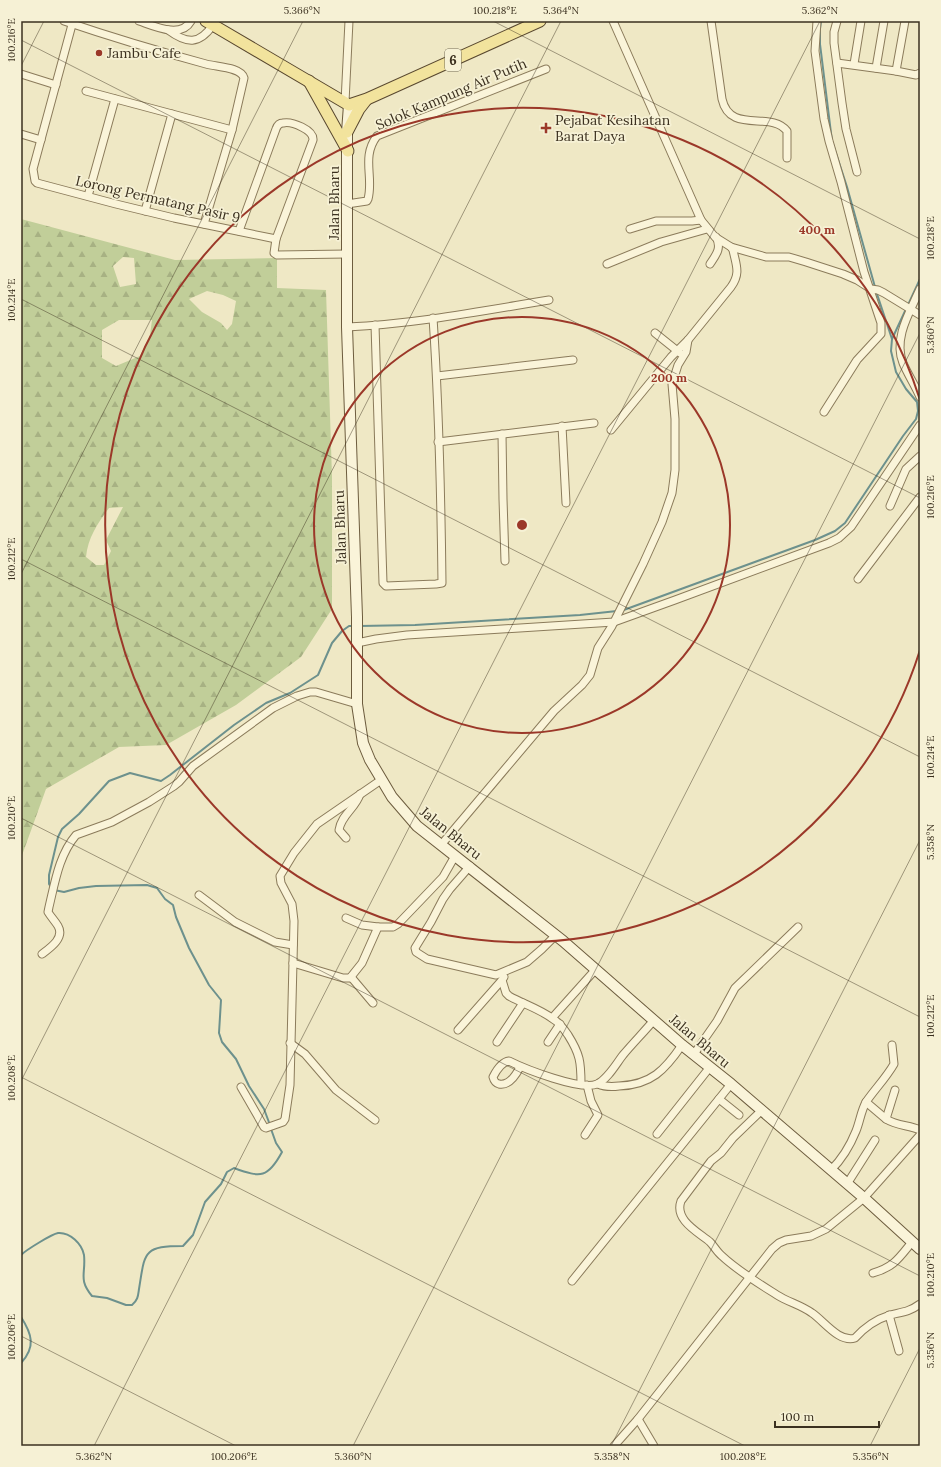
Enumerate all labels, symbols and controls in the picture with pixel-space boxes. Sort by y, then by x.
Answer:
text: 5.366°N [284,4,321,17]
text: 100.218°E [473,4,517,17]
text: 5.364°N [543,4,579,17]
text: 5.362°N [802,4,839,17]
text: 100.216°E [5,18,18,62]
place label: Jambu Cafe [106,44,182,62]
marker: Jambu Cafe [94,48,104,58]
road number: 6 [445,49,461,71]
street label: Solok Kampung Air Putih [373,54,529,134]
place label: Pejabat Kesihatan Barat Daya [555,111,671,145]
marker: Pejabat Kesihatan Barat Daya [540,122,552,134]
street label: Jalan Bharu [325,166,343,241]
street label: Lorong Permatang Pasir 9 [74,171,242,227]
text: 100.218°E [924,216,937,260]
text: 400 m [799,222,835,237]
text: 100.214°E [5,279,18,321]
text: 5.360°N [924,316,937,354]
text: 200 m [651,370,687,385]
text: 100.216°E [924,475,937,519]
street label: Jalan Bharu [330,490,350,565]
centre of rings [515,518,529,532]
text: 100.212°E [5,537,18,581]
text: 100.214°E [924,736,937,778]
text: 100.210°E [5,796,18,840]
street label: Jalan Bharu [416,802,485,863]
text: 5.358°N [924,824,937,860]
text: 100.212°E [924,994,937,1038]
street label: Jalan Bharu [665,1010,734,1072]
text: 100.208°E [5,1055,18,1101]
text: 100.210°E [924,1253,937,1297]
text: 100.206°E [5,1314,18,1360]
text: 5.356°N [924,1331,937,1368]
scale bar [775,1403,879,1429]
text: 100 m [781,1409,814,1424]
text: 5.362°N [76,1450,113,1463]
text: 100.206°E [211,1450,257,1463]
text: 5.360°N [334,1450,372,1463]
text: 5.358°N [594,1450,630,1463]
text: 100.208°E [720,1450,766,1463]
text: 5.356°N [853,1450,890,1463]

